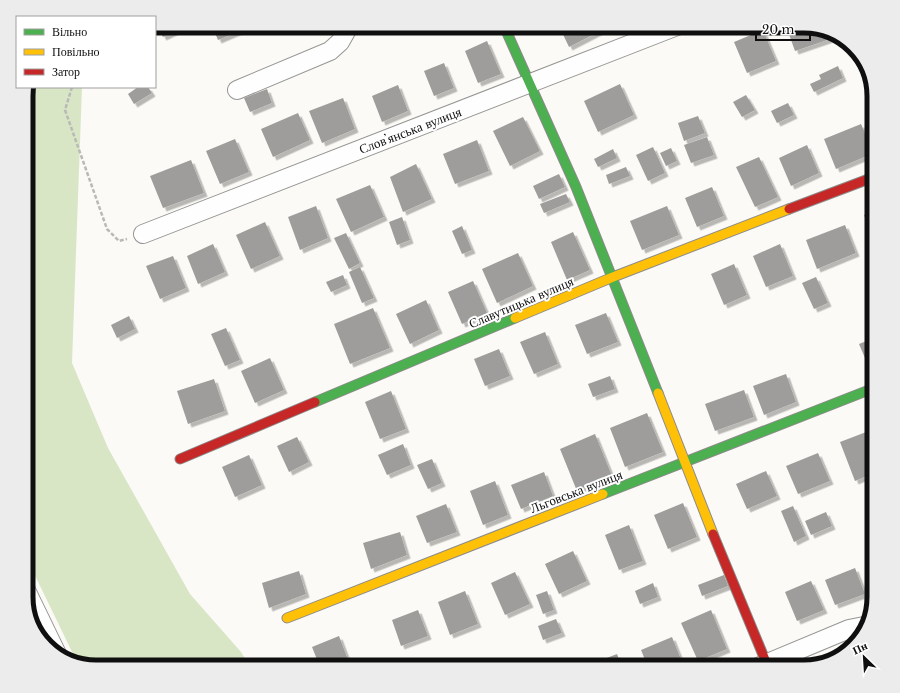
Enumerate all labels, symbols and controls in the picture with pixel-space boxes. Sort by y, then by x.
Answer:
legend [16,16,156,88]
scale bar [756,16,810,42]
text: 20 m [762,22,794,37]
text: Вільно [52,24,87,39]
text: Повільно [52,44,100,59]
text: Затор [52,64,80,79]
street label: Словʼянська вулиця [357,103,464,158]
street label: Славутицька вулиця [466,273,576,332]
street label: Льговська вулиця [528,466,625,517]
north arrow [844,637,884,677]
text: Пн [850,638,870,657]

